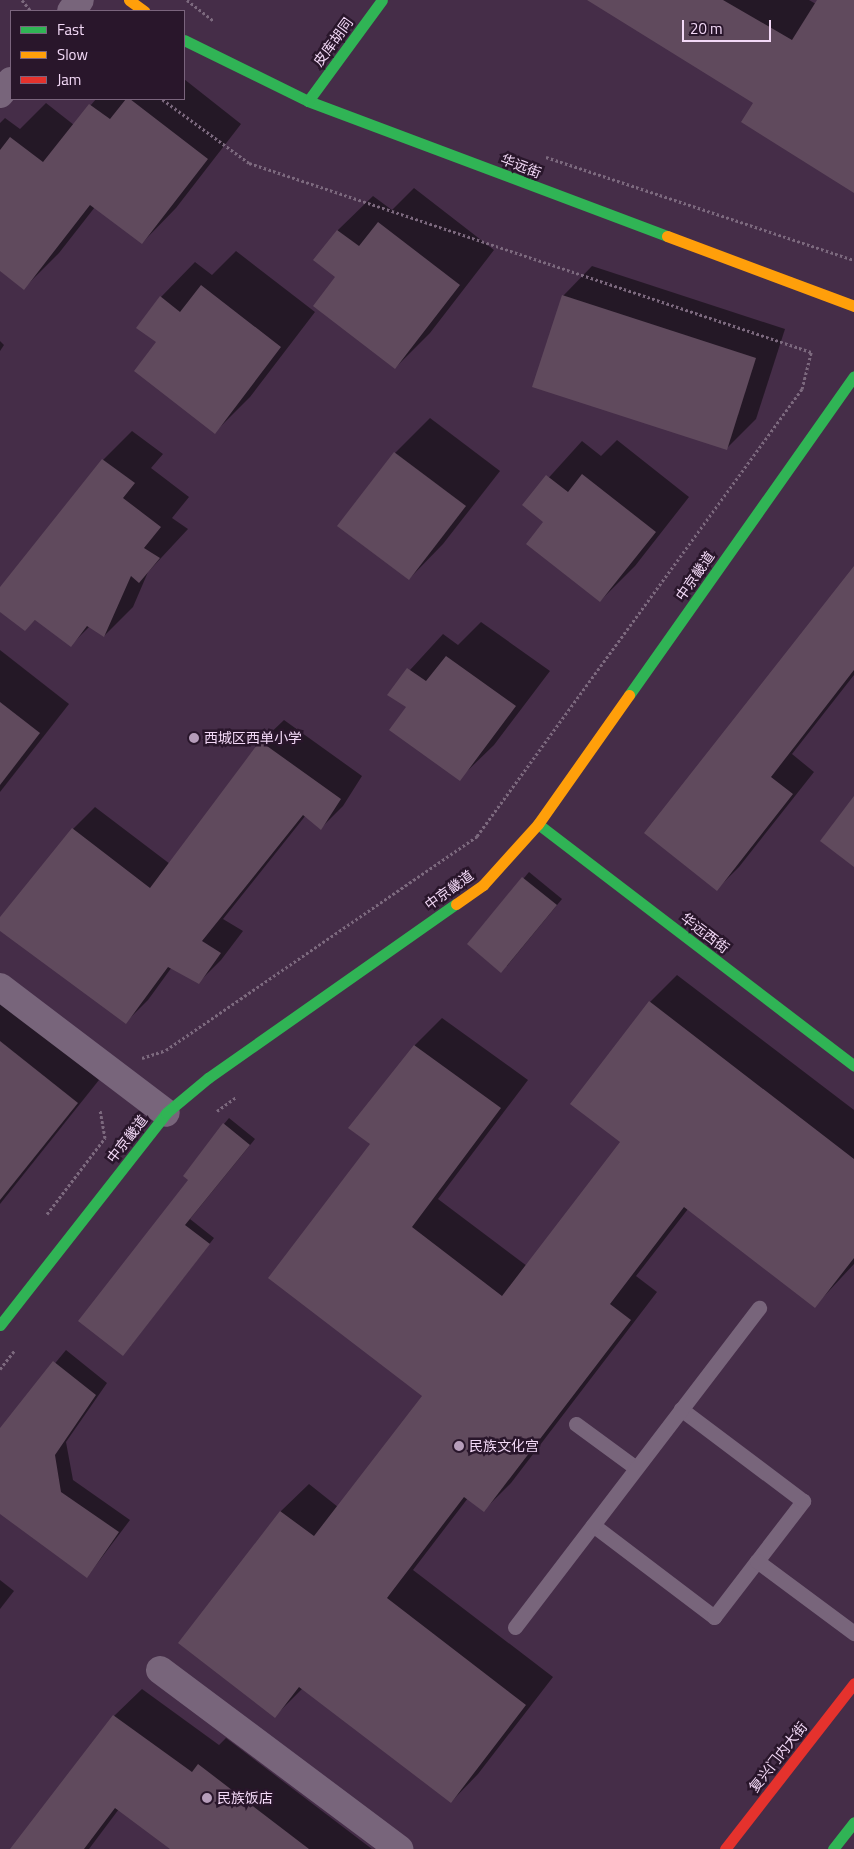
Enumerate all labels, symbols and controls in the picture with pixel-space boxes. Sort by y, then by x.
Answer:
legend [10,10,185,100]
scale bar [684,10,773,42]
street label: 皮库胡同 [310,14,356,70]
text: 20 m [690,17,723,40]
text: Fast [57,18,84,41]
text: Slow [57,43,88,66]
text: Jam [57,68,81,91]
street label: 华远街 [498,151,544,181]
street label: 中京畿道 [672,548,718,604]
place label: 西城区西单小学 [204,730,302,746]
marker: 西城区西单小学 [188,732,200,744]
street label: 中京畿道 [421,867,477,913]
street label: 华远西街 [678,909,732,957]
street label: 中京畿道 [103,1112,151,1166]
place label: 民族文化宫 [469,1438,539,1454]
marker: 民族文化宫 [453,1440,465,1452]
street label: 复兴门内大街 [746,1719,810,1795]
place label: 民族饭店 [217,1790,273,1806]
marker: 民族饭店 [201,1792,213,1804]

